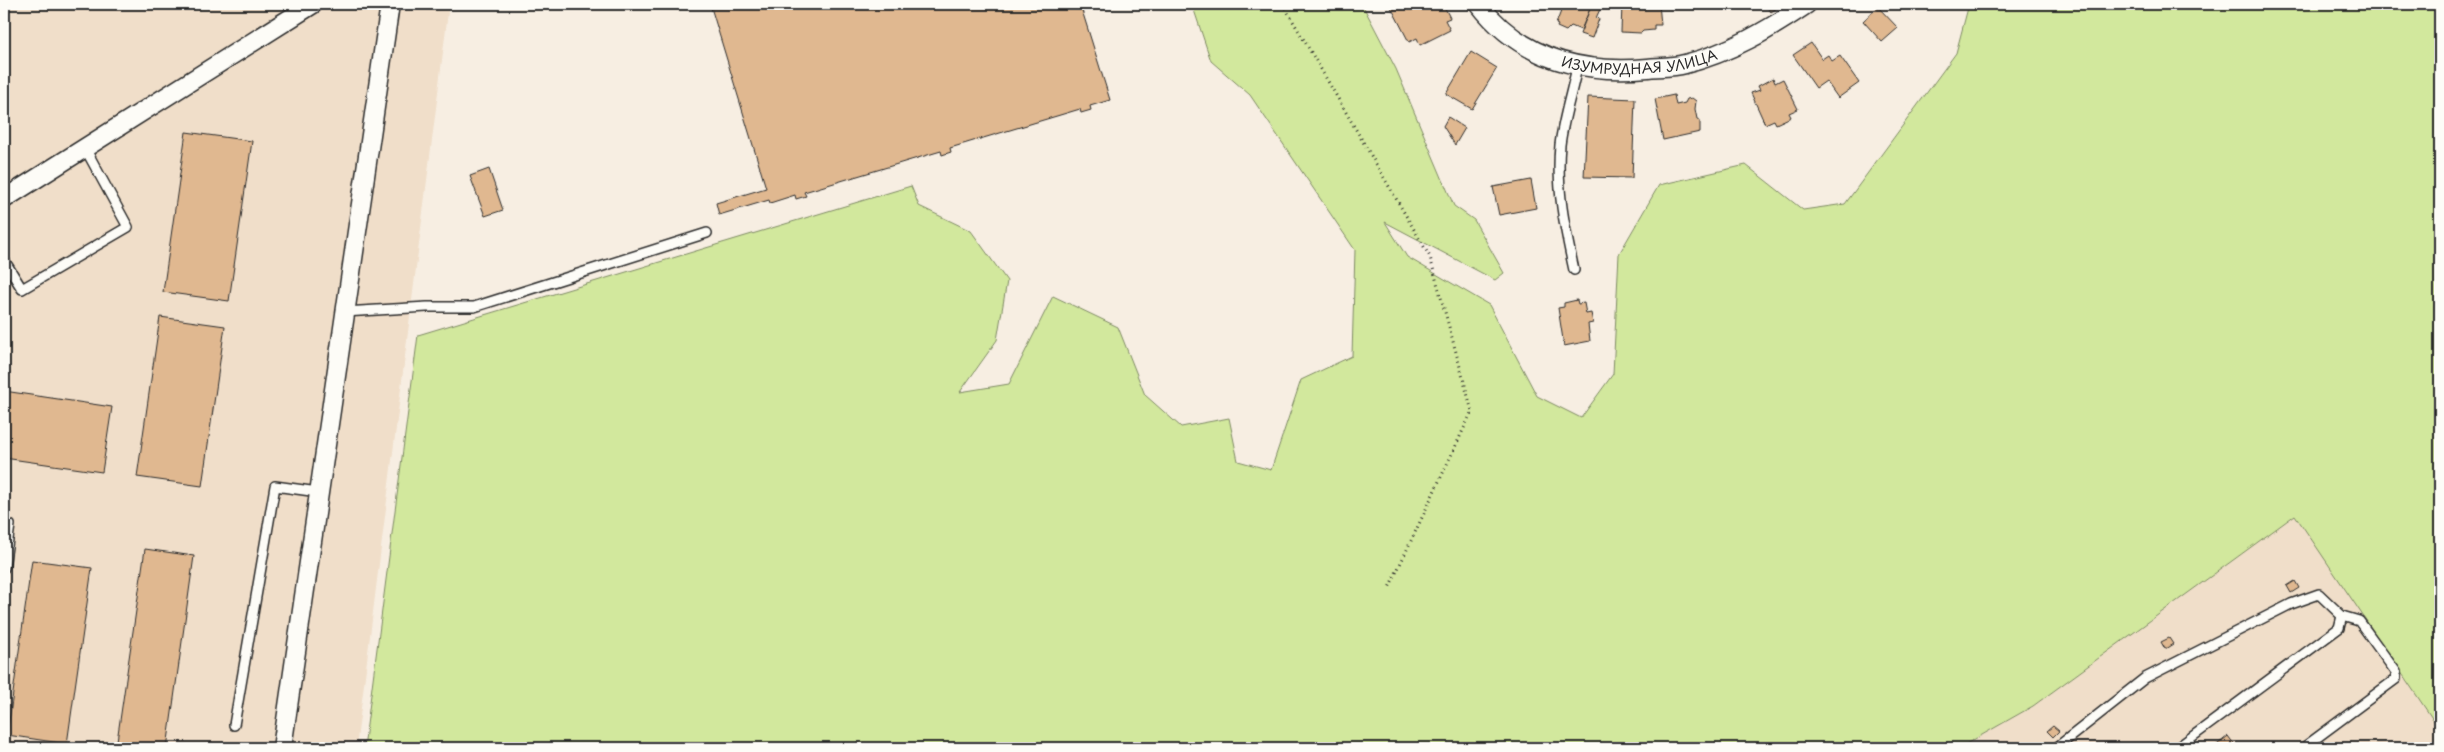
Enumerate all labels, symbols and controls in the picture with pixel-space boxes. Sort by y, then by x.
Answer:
street label: ИЗУМРУДНАЯ УЛИЦА [1559,44,1720,79]

